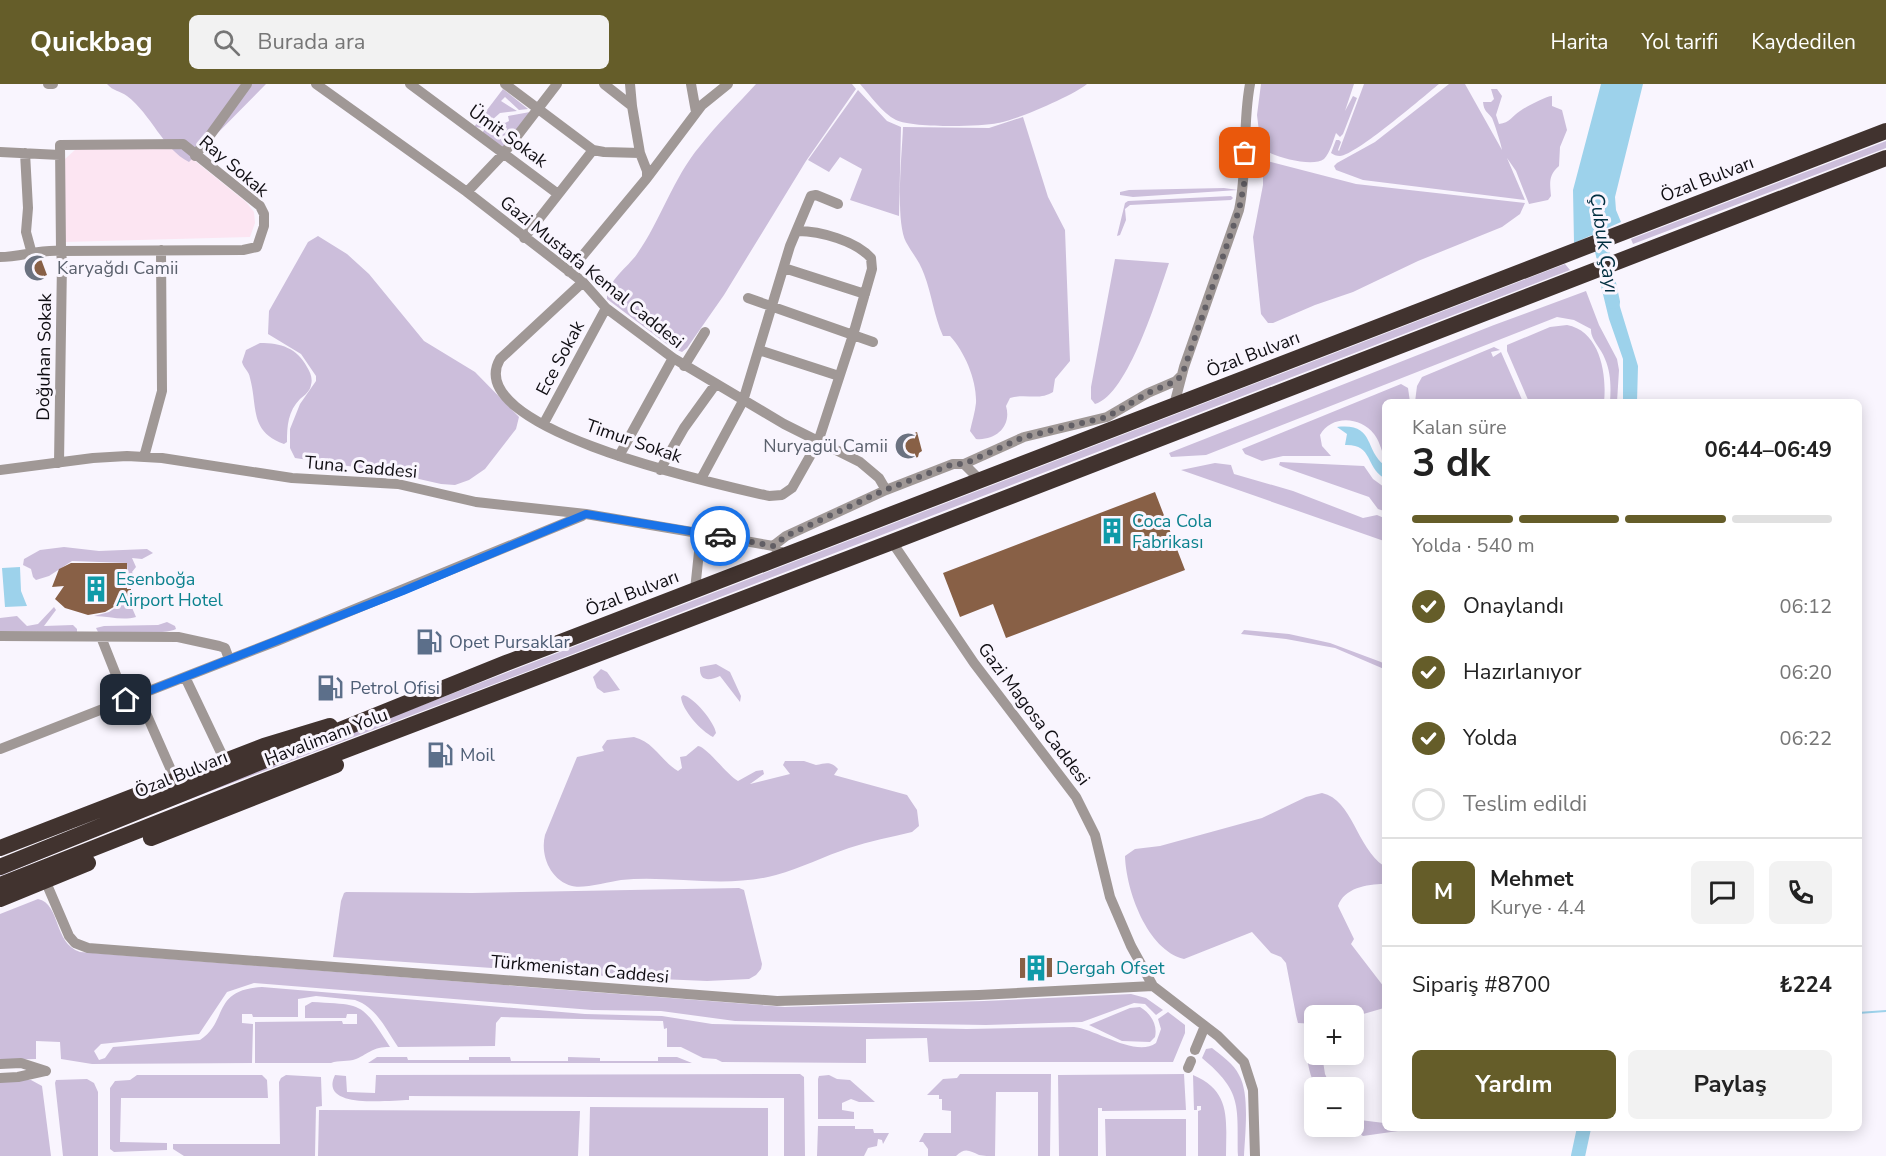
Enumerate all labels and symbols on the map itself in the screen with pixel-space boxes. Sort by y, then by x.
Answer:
street label: Ümit Sokak [464,99,553,173]
pin [1219,127,1270,178]
street label: Ray Sokak [194,130,275,203]
street label: Özal Bulvarı [1657,150,1757,208]
street label: Gazi Mustafa Kemal Caddesi [495,190,689,354]
water label: Çubuk Çayı [1583,191,1625,295]
mosque icon: Karyağdı Camii [22,253,52,283]
place label: Karyağdı Camii [57,256,178,280]
street label: Doğuhan Sokak [31,292,57,421]
street label: Ece Sokak [530,316,590,400]
street label: Özal Bulvarı [1203,325,1303,383]
street label: Timur Sokak [583,413,686,469]
mosque icon: Nuryagül Camii [893,431,923,461]
place label: Nuryagül Camii [763,434,888,458]
street label: Tuna. Caddesi [304,450,418,484]
courier [690,506,750,566]
place label: Coca Cola Fabrikası [1132,509,1212,554]
building icon: Coca Cola Fabrikası [1097,516,1127,546]
street label: Özal Bulvarı [582,564,682,622]
place label: Esenboğa Airport Hotel [116,567,223,612]
building icon: Esenboğa Airport Hotel [81,574,111,604]
fuel station icon: Opet Pursaklar [414,627,444,657]
place label: Opet Pursaklar [449,630,571,654]
street label: Gazi Magosa Caddesi [972,638,1096,790]
fuel station icon: Petrol Ofisi [315,673,345,703]
pin [100,674,151,725]
place label: Petrol Ofisi [350,676,440,700]
street label: Havalimanı Yolu [261,703,391,771]
fuel station icon: Moil [425,740,455,770]
place label: Moil [460,743,496,767]
street label: Özal Bulvarı [131,744,231,804]
street label: Türkmenistan Caddesi [490,949,670,989]
building icon: Dergah Ofset [1021,953,1051,983]
place label: Dergah Ofset [1056,956,1165,980]

